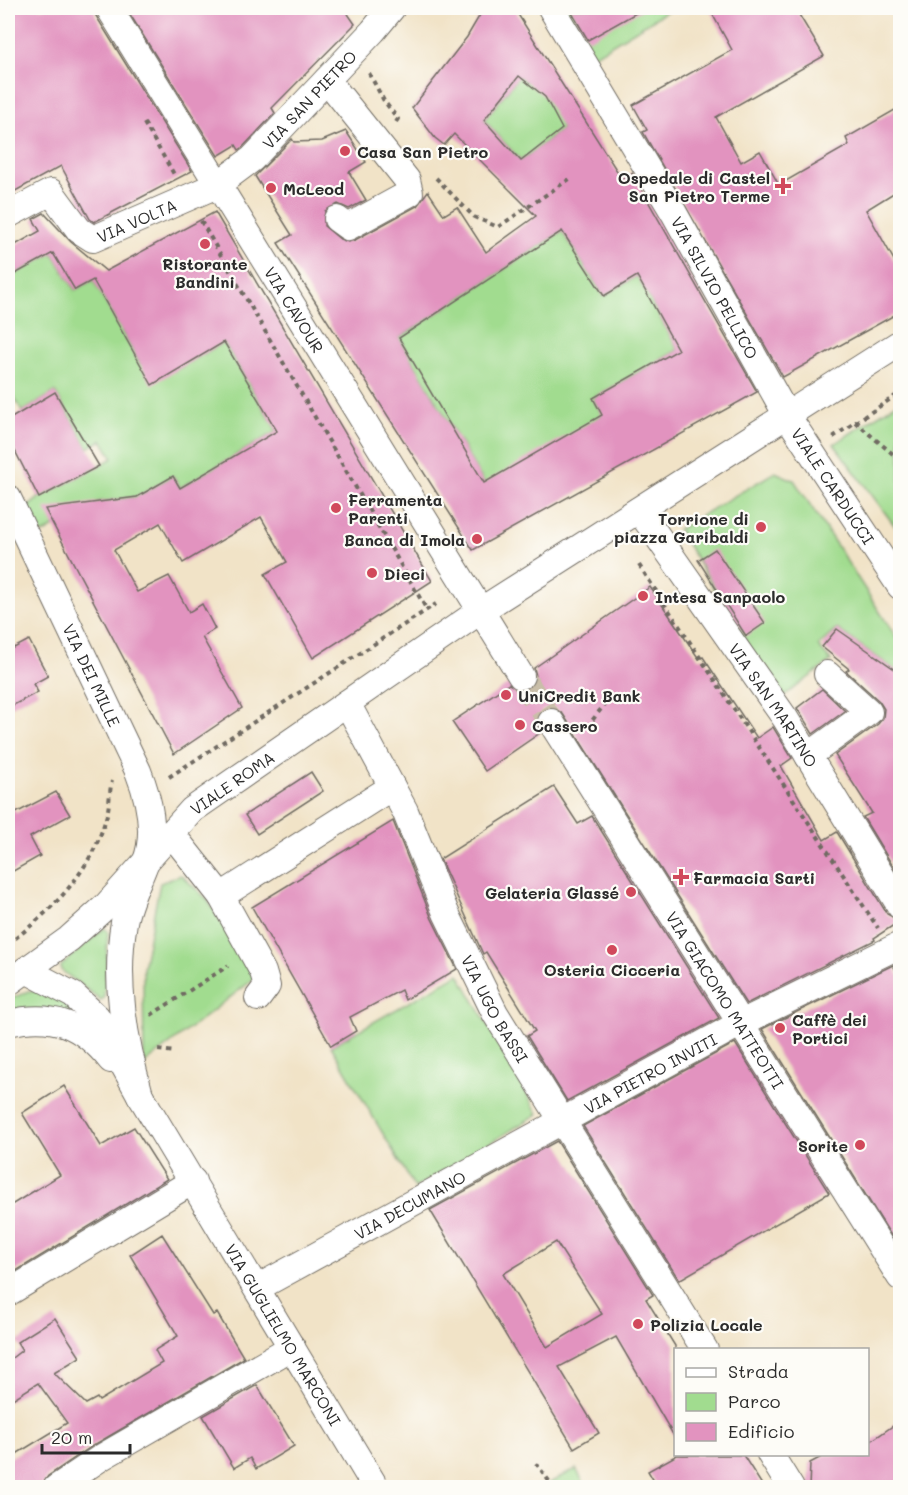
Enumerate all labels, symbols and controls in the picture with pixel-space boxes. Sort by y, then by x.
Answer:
street label: VIA SAN PIETRO [257,45,360,153]
place label: Casa San Pietro [357,141,488,162]
marker: Casa San Pietro [338,144,352,158]
place label: Ospedale di Castel San Pietro Terme [618,167,770,206]
marker: Ospedale di Castel San Pietro Terme [774,177,792,195]
place label: McLeod [283,178,344,199]
marker: McLeod [264,181,278,195]
street label: VIA VOLTA [93,193,180,247]
street label: VIA SILVIO PELLICO [667,212,763,362]
marker: Ristorante Bandini [198,237,212,251]
place label: Ristorante Bandini [162,253,248,292]
street label: VIA CAVOUR [260,262,329,356]
street label: VIALE CARDUCCI [787,423,880,548]
place label: Ferramenta Parenti [348,489,443,528]
marker: Ferramenta Parenti [329,501,343,515]
place label: Torrione di piazza Garibaldi [614,508,749,547]
marker: Torrione di piazza Garibaldi [754,520,768,534]
place label: Banca di Imola [344,529,465,550]
marker: Banca di Imola [470,532,484,546]
place label: Dieci [384,563,425,584]
marker: Dieci [365,566,379,580]
place label: Intesa Sanpaolo [655,586,786,607]
marker: Intesa Sanpaolo [636,589,650,603]
street label: VIA DEI MILLE [59,620,126,730]
street label: VIA SAN MARTINO [725,639,823,771]
place label: UniCredit Bank [518,685,640,706]
marker: UniCredit Bank [499,688,513,702]
place label: Cassero [532,715,598,736]
marker: Cassero [513,718,527,732]
street label: VIALE ROMA [186,746,278,819]
place label: Farmacia Sarti [693,867,815,888]
marker: Farmacia Sarti [674,870,688,884]
place label: Gelateria Glassé [485,882,619,903]
marker: Gelateria Glassé [624,885,638,899]
street label: VIA GIACOMO MATTEOTTI [662,907,789,1092]
marker: Osteria Cicceria [605,943,619,957]
street label: VIA UGO BASSI [457,951,534,1066]
place label: Osteria Cicceria [544,959,680,980]
place label: Caffè dei Portici [792,1009,867,1048]
marker: Caffè dei Portici [773,1021,787,1035]
street label: VIA PIETRO INVITI [580,1028,720,1118]
place label: Sorite [798,1135,848,1156]
marker: Sorite [853,1138,867,1152]
street label: VIA DECUMANO [350,1165,469,1243]
street label: VIA GUGLIELMO MARCONI [221,1239,346,1429]
place label: Polizia Locale [650,1314,763,1335]
marker: Polizia Locale [631,1317,645,1331]
legend [674,1348,869,1456]
text: Strada [728,1359,789,1383]
text: Parco [728,1389,781,1413]
scale bar [42,1417,130,1455]
text: Edificio [728,1419,795,1443]
text: 20 m [51,1425,92,1449]

